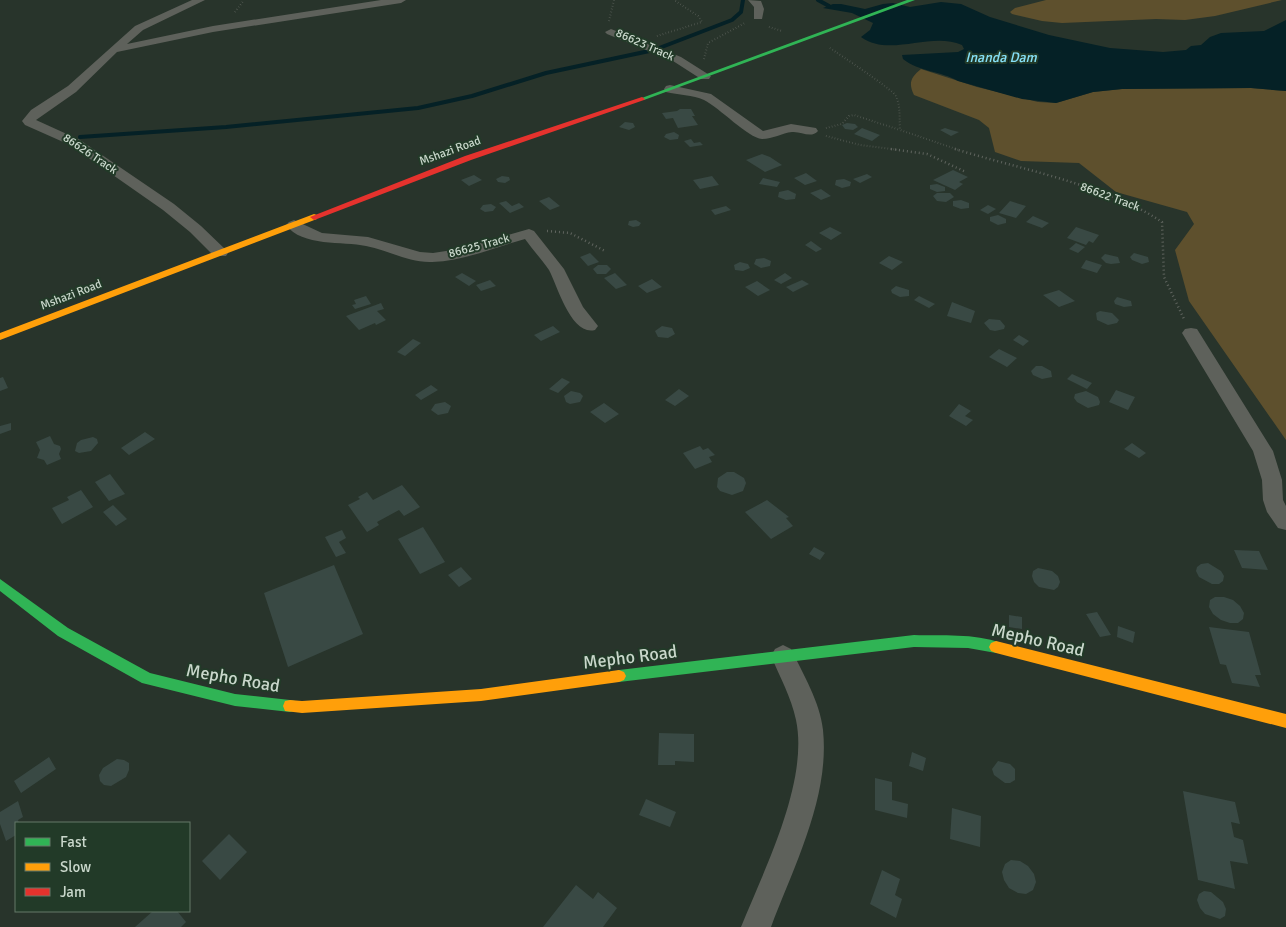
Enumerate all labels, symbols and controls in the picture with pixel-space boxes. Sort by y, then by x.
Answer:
street label: 86623 Track [613,25,677,65]
water label: Inanda Dam [965,49,1037,66]
street label: 86626 Track [60,130,120,178]
street label: Mshazi Road [417,133,483,169]
street label: 86622 Track [1078,179,1142,215]
street label: 86625 Track [447,231,511,261]
street label: Mshazi Road [38,276,104,314]
street label: Mepho Road [989,619,1087,661]
street label: Mepho Road [582,640,678,674]
street label: Mepho Road [184,659,282,697]
legend [15,822,190,912]
text: Fast [60,833,87,851]
text: Slow [60,858,91,876]
text: Jam [60,883,86,901]

